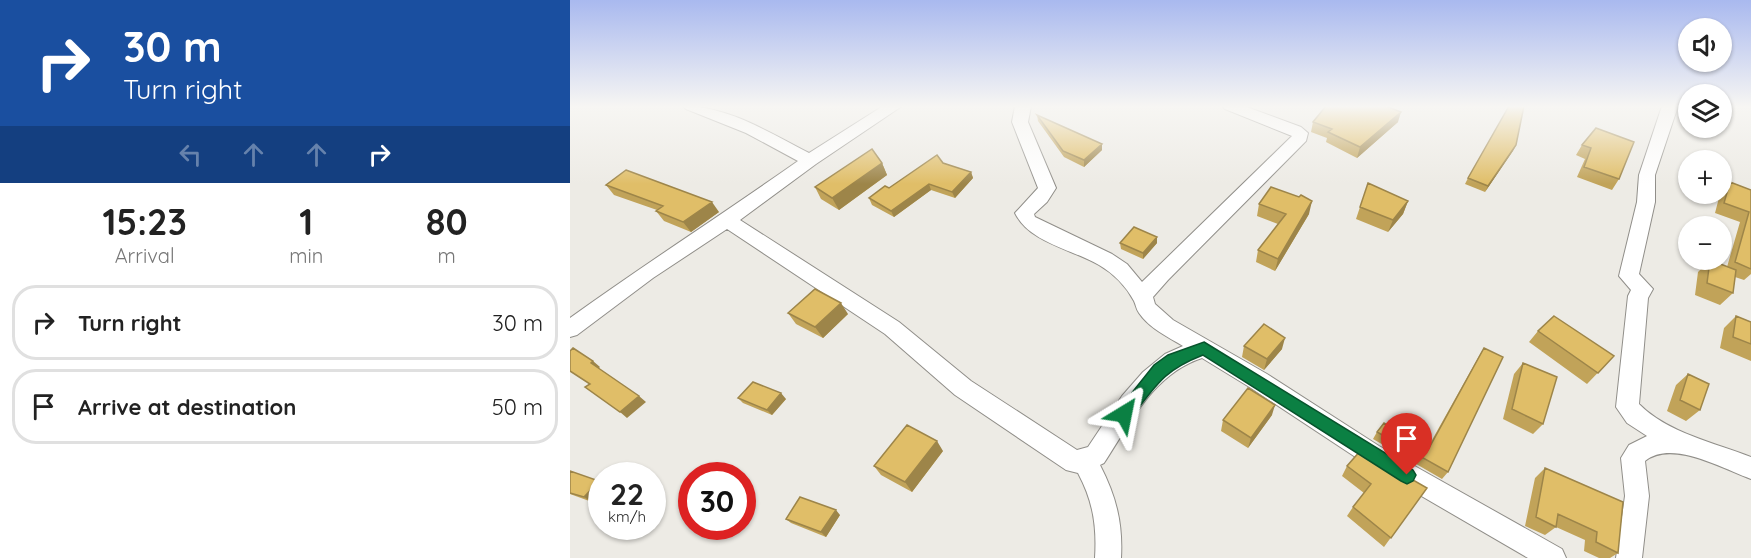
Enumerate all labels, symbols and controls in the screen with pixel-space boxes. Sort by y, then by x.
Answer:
map controls [1678,18,1732,270]
button: sound [1678,18,1732,72]
text: 30 m [123,20,222,73]
icon: right [24,24,102,102]
text: Turn right [123,72,242,106]
button: layers [1678,84,1732,138]
icon: left [174,138,207,171]
icon: ahead [237,138,270,171]
icon: ahead [300,138,333,171]
icon: right [363,138,396,171]
button: + [1678,150,1732,204]
text: 15:23 [102,199,187,244]
text: 1 [299,199,313,244]
text: 80 [426,199,468,244]
button: − [1678,216,1732,270]
text: Arrival [115,243,175,268]
text: min [289,243,323,268]
text: m [438,243,456,268]
icon: right [27,306,60,339]
text: Turn right [78,309,182,337]
text: 30 m [492,309,543,337]
position arrow [1092,382,1156,446]
icon: arrive [27,390,60,423]
text: Arrive at destination [78,393,296,421]
text: 50 m [492,393,543,421]
pin [1381,413,1432,475]
icon: arrive [1390,422,1423,455]
speed limit sign: 30 [678,462,756,540]
text: 22 [610,475,644,513]
text: km/h [608,507,646,526]

